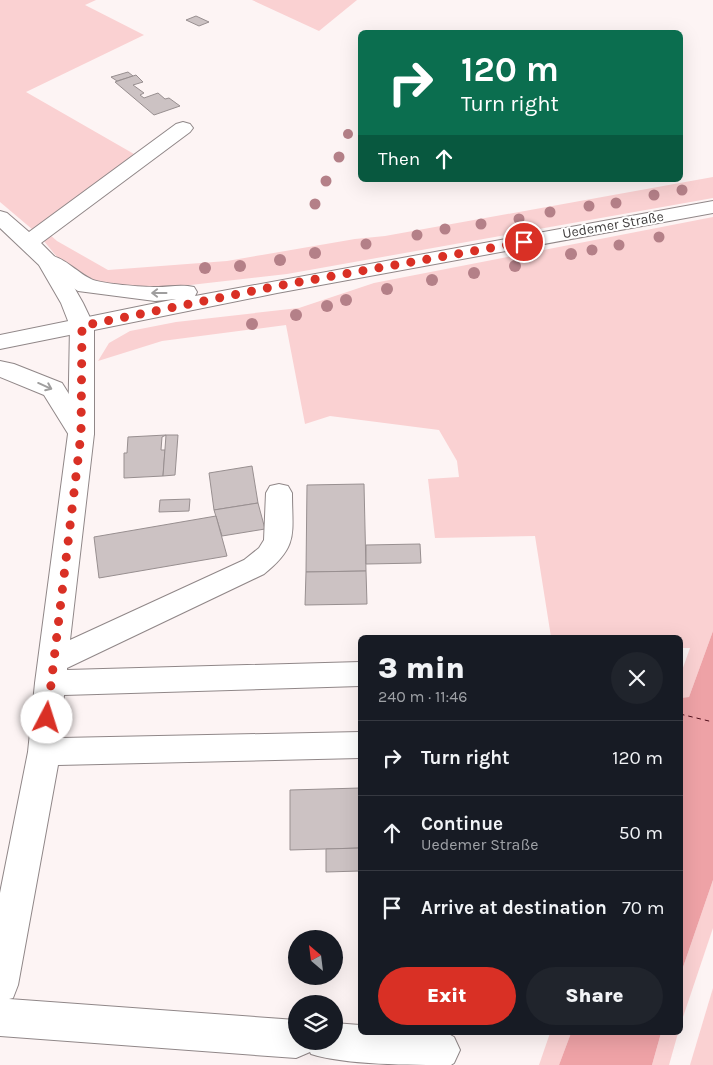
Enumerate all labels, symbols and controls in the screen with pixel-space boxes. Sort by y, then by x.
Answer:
text: 120 m [461,49,559,90]
icon: right [378,50,443,115]
text: Turn right [461,91,559,117]
icon: ahead [430,145,458,173]
text: Then [378,148,420,170]
street label: Uedemer Straße [561,208,665,242]
pin [503,221,545,263]
icon: arrive [510,228,538,256]
one-way arrow [151,288,167,298]
one-way arrow [37,382,52,392]
text: 3 min [378,650,465,686]
button: close [611,652,663,704]
text: 240 m · 11:46 [378,687,467,706]
position arrow [20,691,72,743]
icon: right [378,744,406,772]
text: Turn right [421,747,510,769]
text: 120 m [612,747,663,769]
text: Continue [421,813,503,835]
icon: ahead [378,819,406,847]
text: 50 m [619,822,663,844]
text: Uedemer Straße [421,835,538,854]
icon: arrive [378,894,406,922]
text: Arrive at destination [421,897,607,919]
text: 70 m [622,897,664,919]
north arrow [288,930,342,985]
map controls [288,930,343,1050]
button: Exit [378,967,516,1025]
button: Share [526,967,663,1025]
button: layers [288,995,343,1050]

